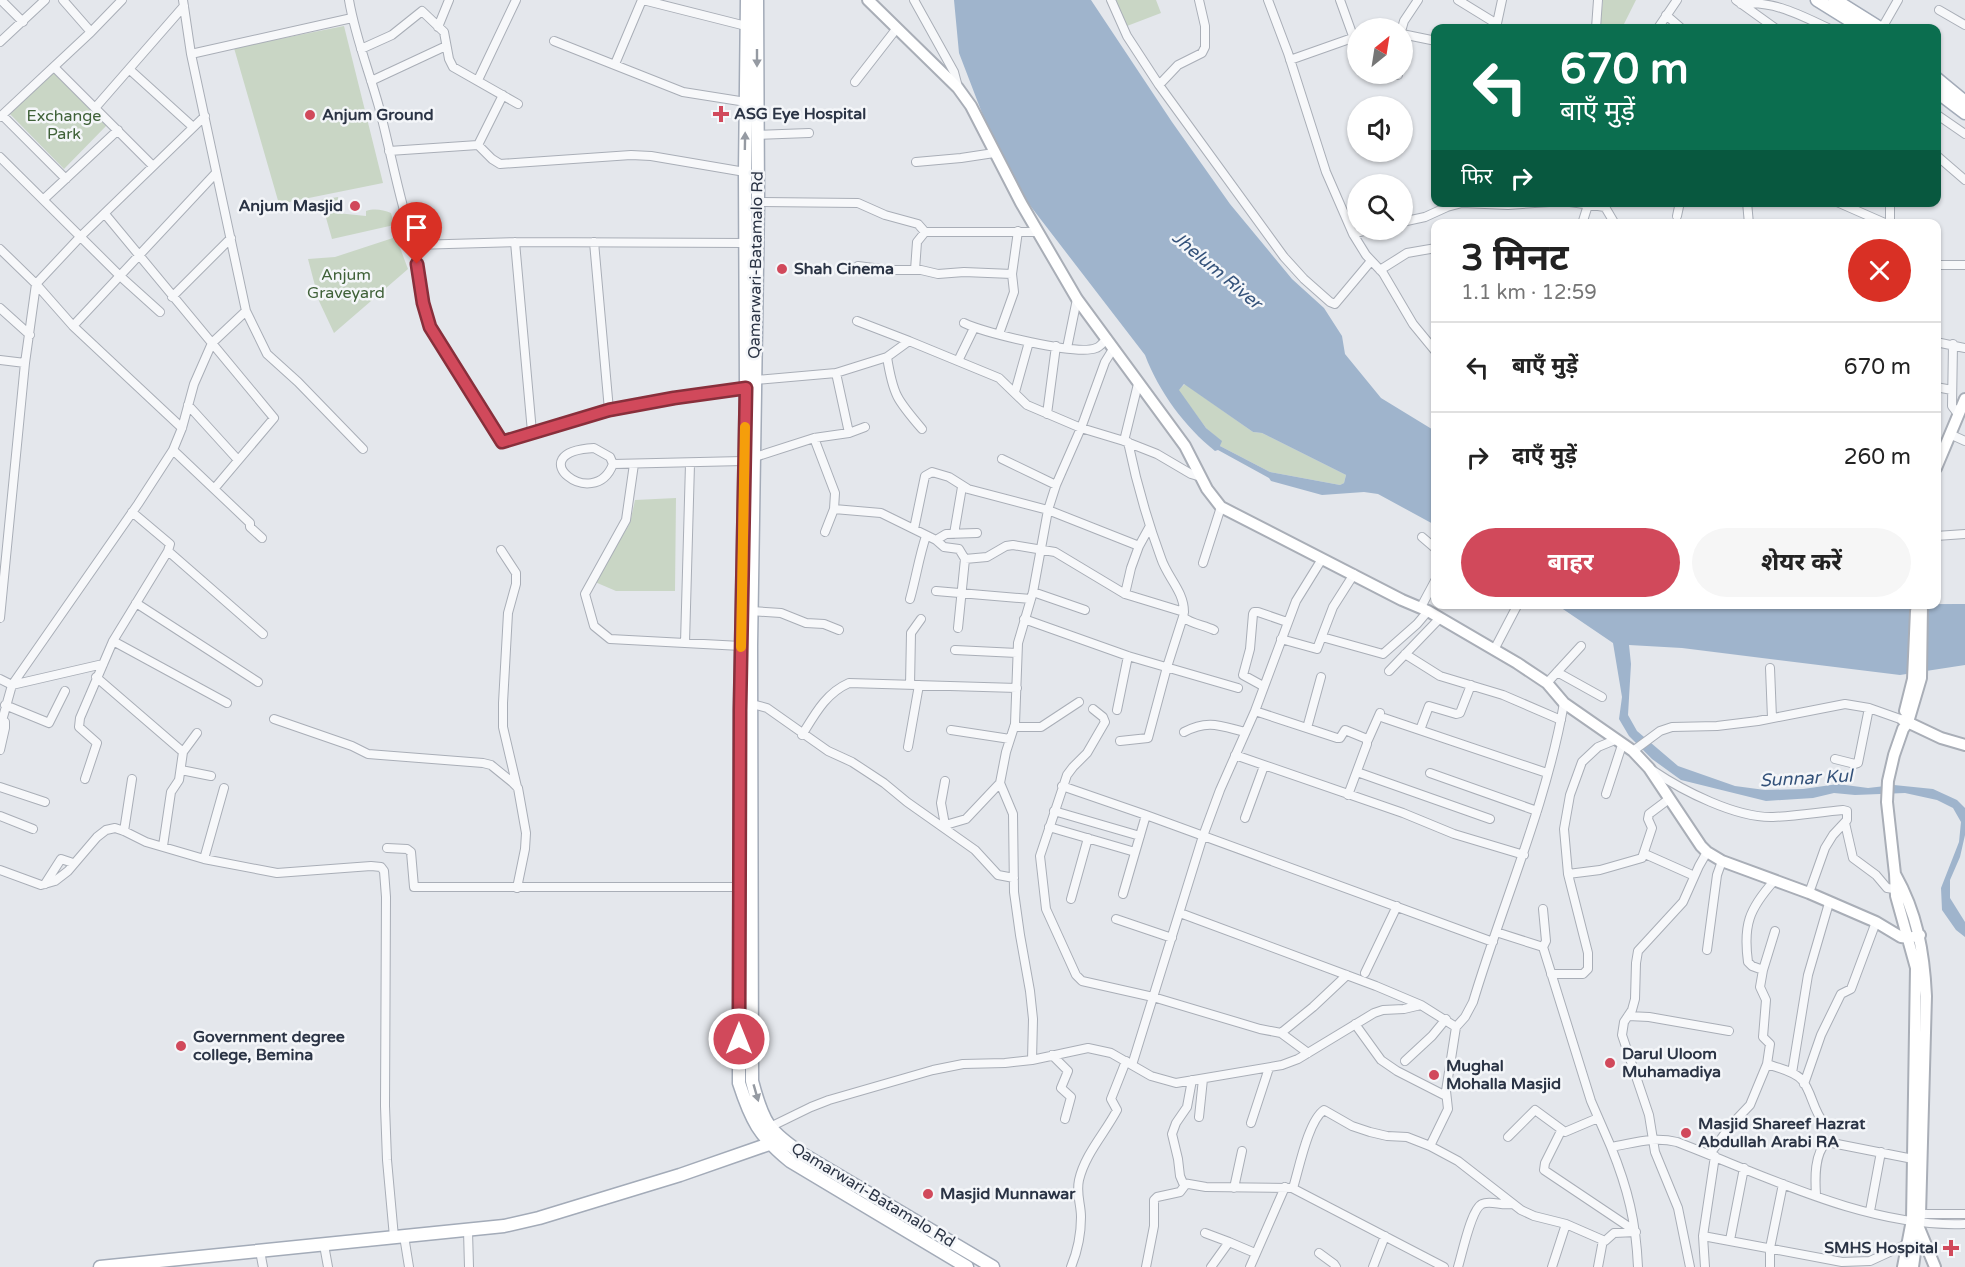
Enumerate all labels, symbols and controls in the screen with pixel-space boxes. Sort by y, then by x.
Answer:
north arrow [1347,18,1413,84]
map controls [1347,18,1413,240]
text: 670 m [1560,44,1689,95]
icon: left [1461,48,1539,126]
one-way arrow [752,49,762,68]
text: बाएँ मुड़ें [1560,95,1635,128]
button: sound [1347,96,1413,162]
place label: ASG Eye Hospital [734,104,866,124]
place label: Anjum Ground [322,105,434,125]
marker: ASG Eye Hospital [712,105,730,123]
park label: Exchange Park [27,106,101,144]
marker: Anjum Ground [303,108,317,122]
one-way arrow [741,131,750,150]
icon: right [1505,162,1538,195]
text: फिर [1461,164,1493,190]
street label: Qamarwari-Batamalo Rd [744,171,768,359]
button: search [1347,174,1413,240]
place label: Anjum Masjid [238,196,343,216]
marker: Anjum Masjid [348,199,362,213]
pin [391,202,442,264]
icon: arrive [400,211,433,244]
water label: Jhelum River [1168,226,1268,315]
text: 3 मिनट [1461,237,1569,280]
button: close [1848,239,1911,302]
place label: Shah Cinema [794,259,894,279]
marker: Shah Cinema [775,262,789,276]
park label: Anjum Graveyard [307,265,385,303]
text: 1.1 km · 12:59 [1461,281,1597,305]
icon: left [1461,351,1494,384]
text: बाएँ मुड़ें [1512,353,1578,379]
text: 670 m [1844,354,1911,380]
icon: right [1461,441,1494,474]
text: दाएँ मुड़ें [1512,443,1577,469]
text: 260 m [1844,444,1911,470]
button: बाहर [1461,528,1680,597]
button: शेयर करें [1692,528,1911,597]
water label: Sunnar Kul [1759,764,1856,791]
position arrow [707,1007,771,1071]
place label: Government degree college, Bemina [193,1027,345,1065]
marker: Government degree college, Bemina [174,1039,188,1053]
place label: Darul Uloom Muhamadiya [1622,1044,1721,1082]
place label: Mughal Mohalla Masjid [1446,1056,1561,1094]
marker: Darul Uloom Muhamadiya [1603,1056,1617,1070]
marker: Mughal Mohalla Masjid [1427,1068,1441,1082]
one-way arrow [751,1084,761,1102]
place label: Masjid Shareef Hazrat Abdullah Arabi RA [1698,1114,1866,1152]
marker: Masjid Shareef Hazrat Abdullah Arabi RA [1679,1126,1693,1140]
street label: Qamarwari-Batamalo Rd [787,1138,959,1252]
place label: Masjid Munnawar [940,1184,1076,1204]
marker: Masjid Munnawar [921,1187,935,1201]
place label: SMHS Hospital [1824,1238,1938,1258]
marker: SMHS Hospital [1942,1239,1960,1257]

